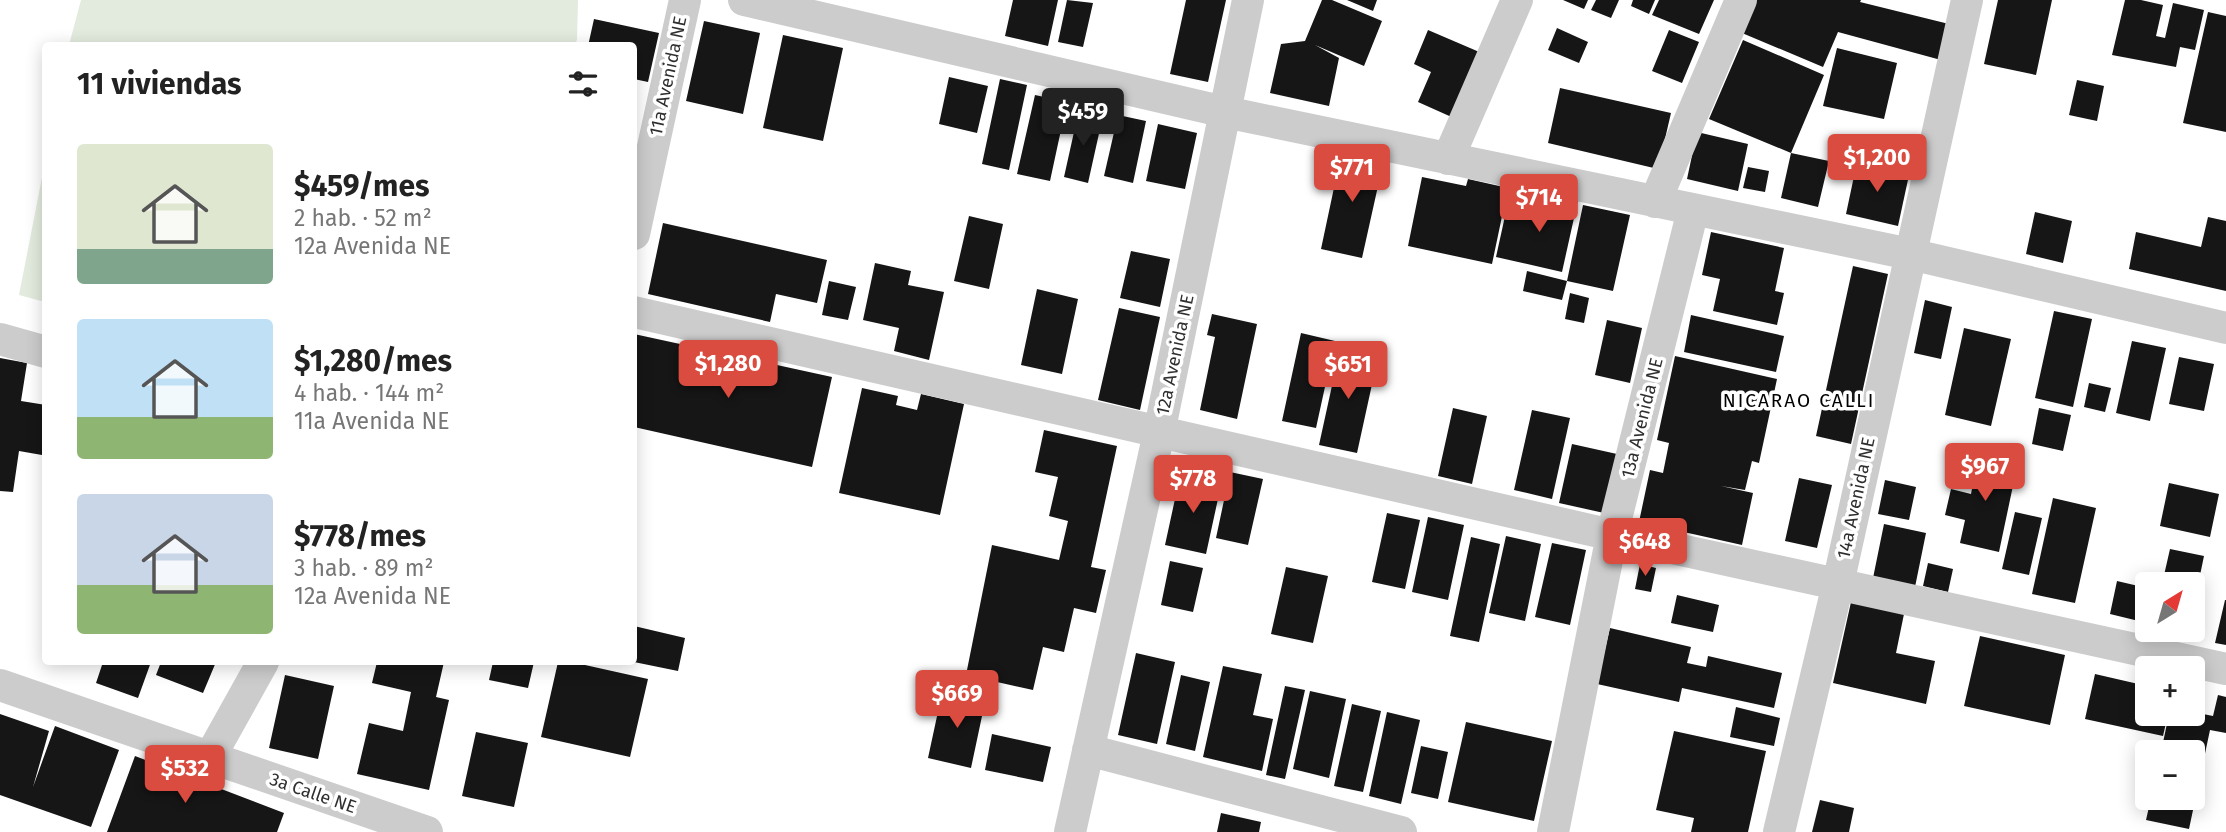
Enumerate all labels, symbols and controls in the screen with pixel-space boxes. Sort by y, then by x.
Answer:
street label: 11a Avenida NE [645,14,691,138]
icon: filters [564,65,602,103]
text: 11 viviendas [77,66,242,102]
pin: $459 [1042,88,1124,148]
text: $459 [1058,97,1108,125]
pin: $1,200 [1820,134,1934,194]
text: $1,200 [1844,143,1910,171]
pin: $771 [1311,144,1393,204]
text: $771 [1330,153,1374,181]
text: $459/mes [294,168,429,204]
icon: home [133,172,217,256]
pin: $714 [1498,174,1580,234]
text: $714 [1516,183,1562,211]
text: 2 hab. · 52 m² [294,204,432,232]
text: 12a Avenida NE [294,232,451,260]
street label: 12a Avenida NE [1151,293,1199,417]
pin: $1,280 [671,340,785,400]
pin: $651 [1307,342,1389,401]
text: $1,280/mes [294,343,452,379]
icon: home [133,347,217,431]
text: $1,280 [695,349,761,377]
text: $651 [1324,350,1372,378]
street label: 13a Avenida NE [1616,356,1668,480]
text: 4 hab. · 144 m² [294,379,444,407]
district label: NICARAO CALLI [1723,389,1875,412]
text: 11a Avenida NE [294,407,449,435]
street label: 14a Avenida NE [1832,435,1880,561]
pin: $967 [1944,444,2026,503]
text: $967 [1961,452,2009,480]
pin: $778 [1152,456,1234,515]
text: $778 [1170,464,1216,492]
text: $778/mes [294,518,426,554]
pin: $648 [1604,518,1686,578]
icon: home [133,522,217,606]
text: $648 [1619,527,1671,555]
text: 3 hab. · 89 m² [294,554,433,582]
north arrow [2135,572,2205,642]
map controls [2135,572,2205,810]
text: 12a Avenida NE [294,582,451,610]
button: + [2135,656,2205,726]
pin: $669 [916,670,998,730]
text: $669 [931,679,983,707]
button: − [2135,740,2205,810]
pin: $532 [144,746,226,805]
text: $532 [161,754,209,782]
street label: 3a Calle NE [267,768,359,818]

